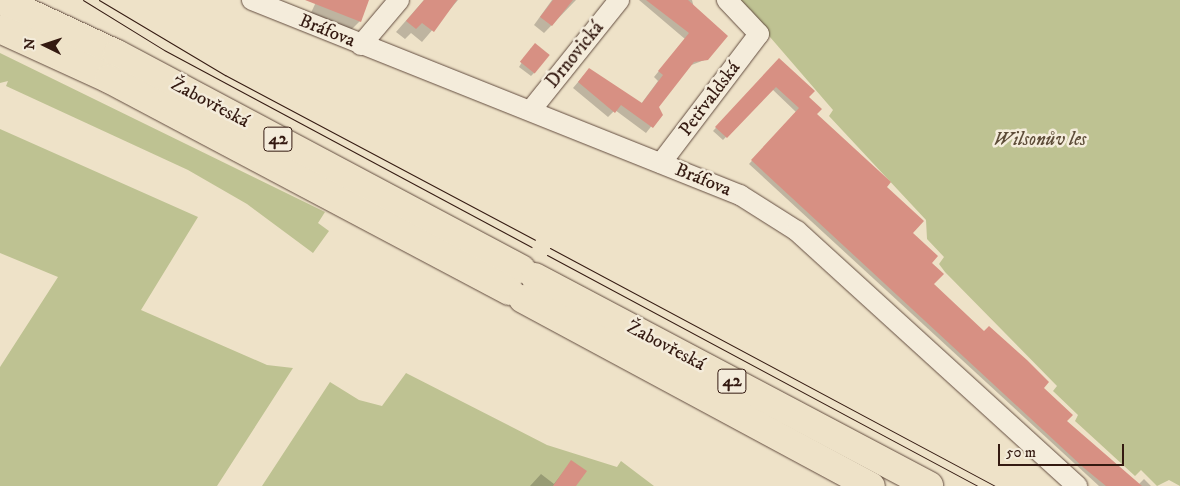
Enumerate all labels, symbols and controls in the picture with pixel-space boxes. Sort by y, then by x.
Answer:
street label: Bráfova [296,9,358,53]
street label: Drnovická [541,17,609,93]
north arrow [20,20,70,70]
text: N [21,38,39,50]
street label: Petřvaldská [675,57,745,141]
street label: Žabovřeská [167,73,253,133]
road number: 42 [263,124,293,154]
park label: Wilsonův les [994,129,1086,151]
street label: Bráfova [672,158,734,202]
street label: Žabovřeská [623,316,709,376]
road number: 42 [717,366,747,396]
scale bar [1000,434,1126,466]
text: 50 m [1006,443,1036,462]

